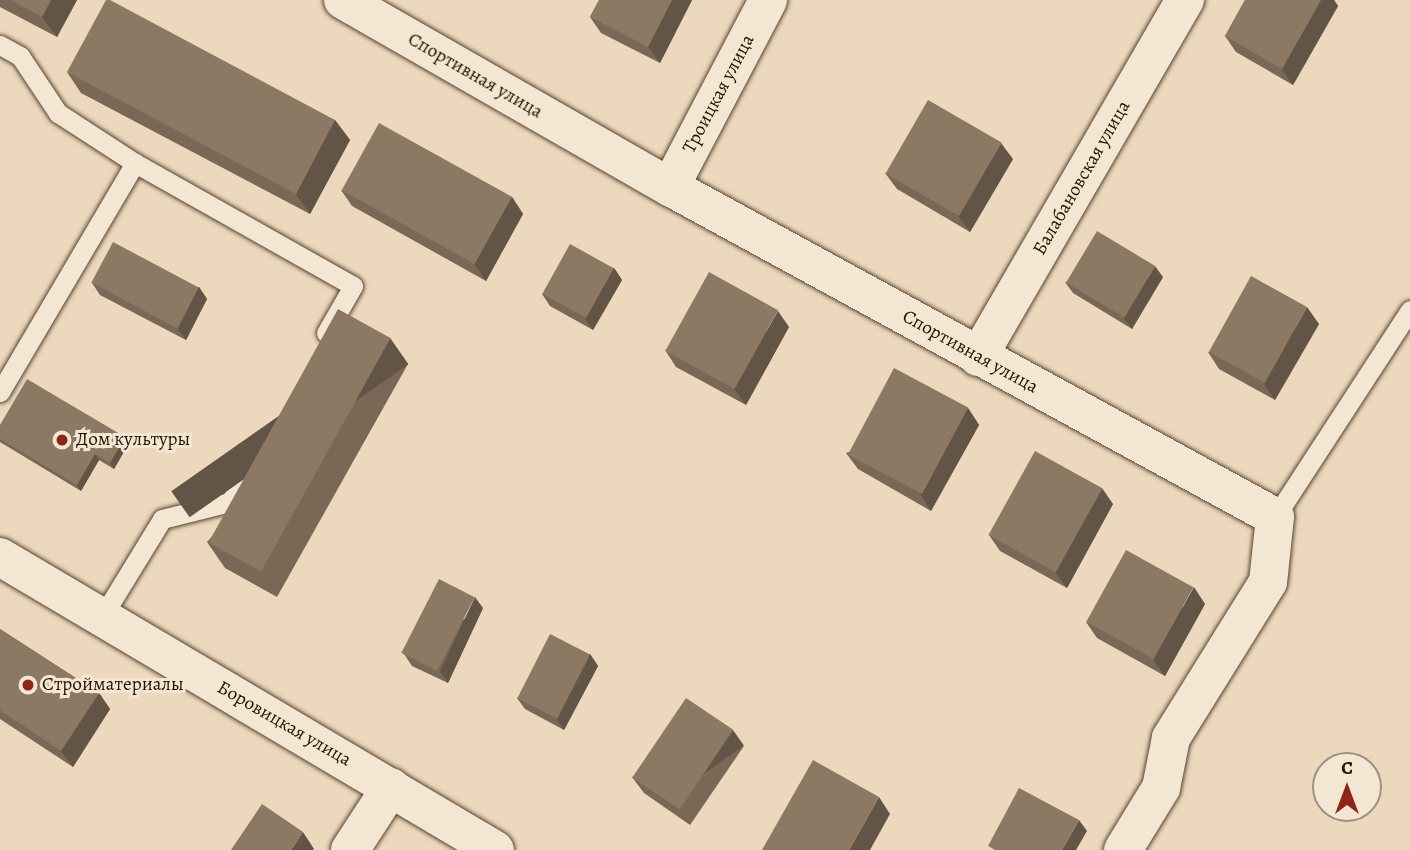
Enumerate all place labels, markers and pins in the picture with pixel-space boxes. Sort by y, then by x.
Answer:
place label: Дом культуры [76,429,190,451]
marker: Дом культуры [54,432,70,448]
place label: Стройматериалы [42,674,184,696]
marker: Стройматериалы [20,677,36,693]

